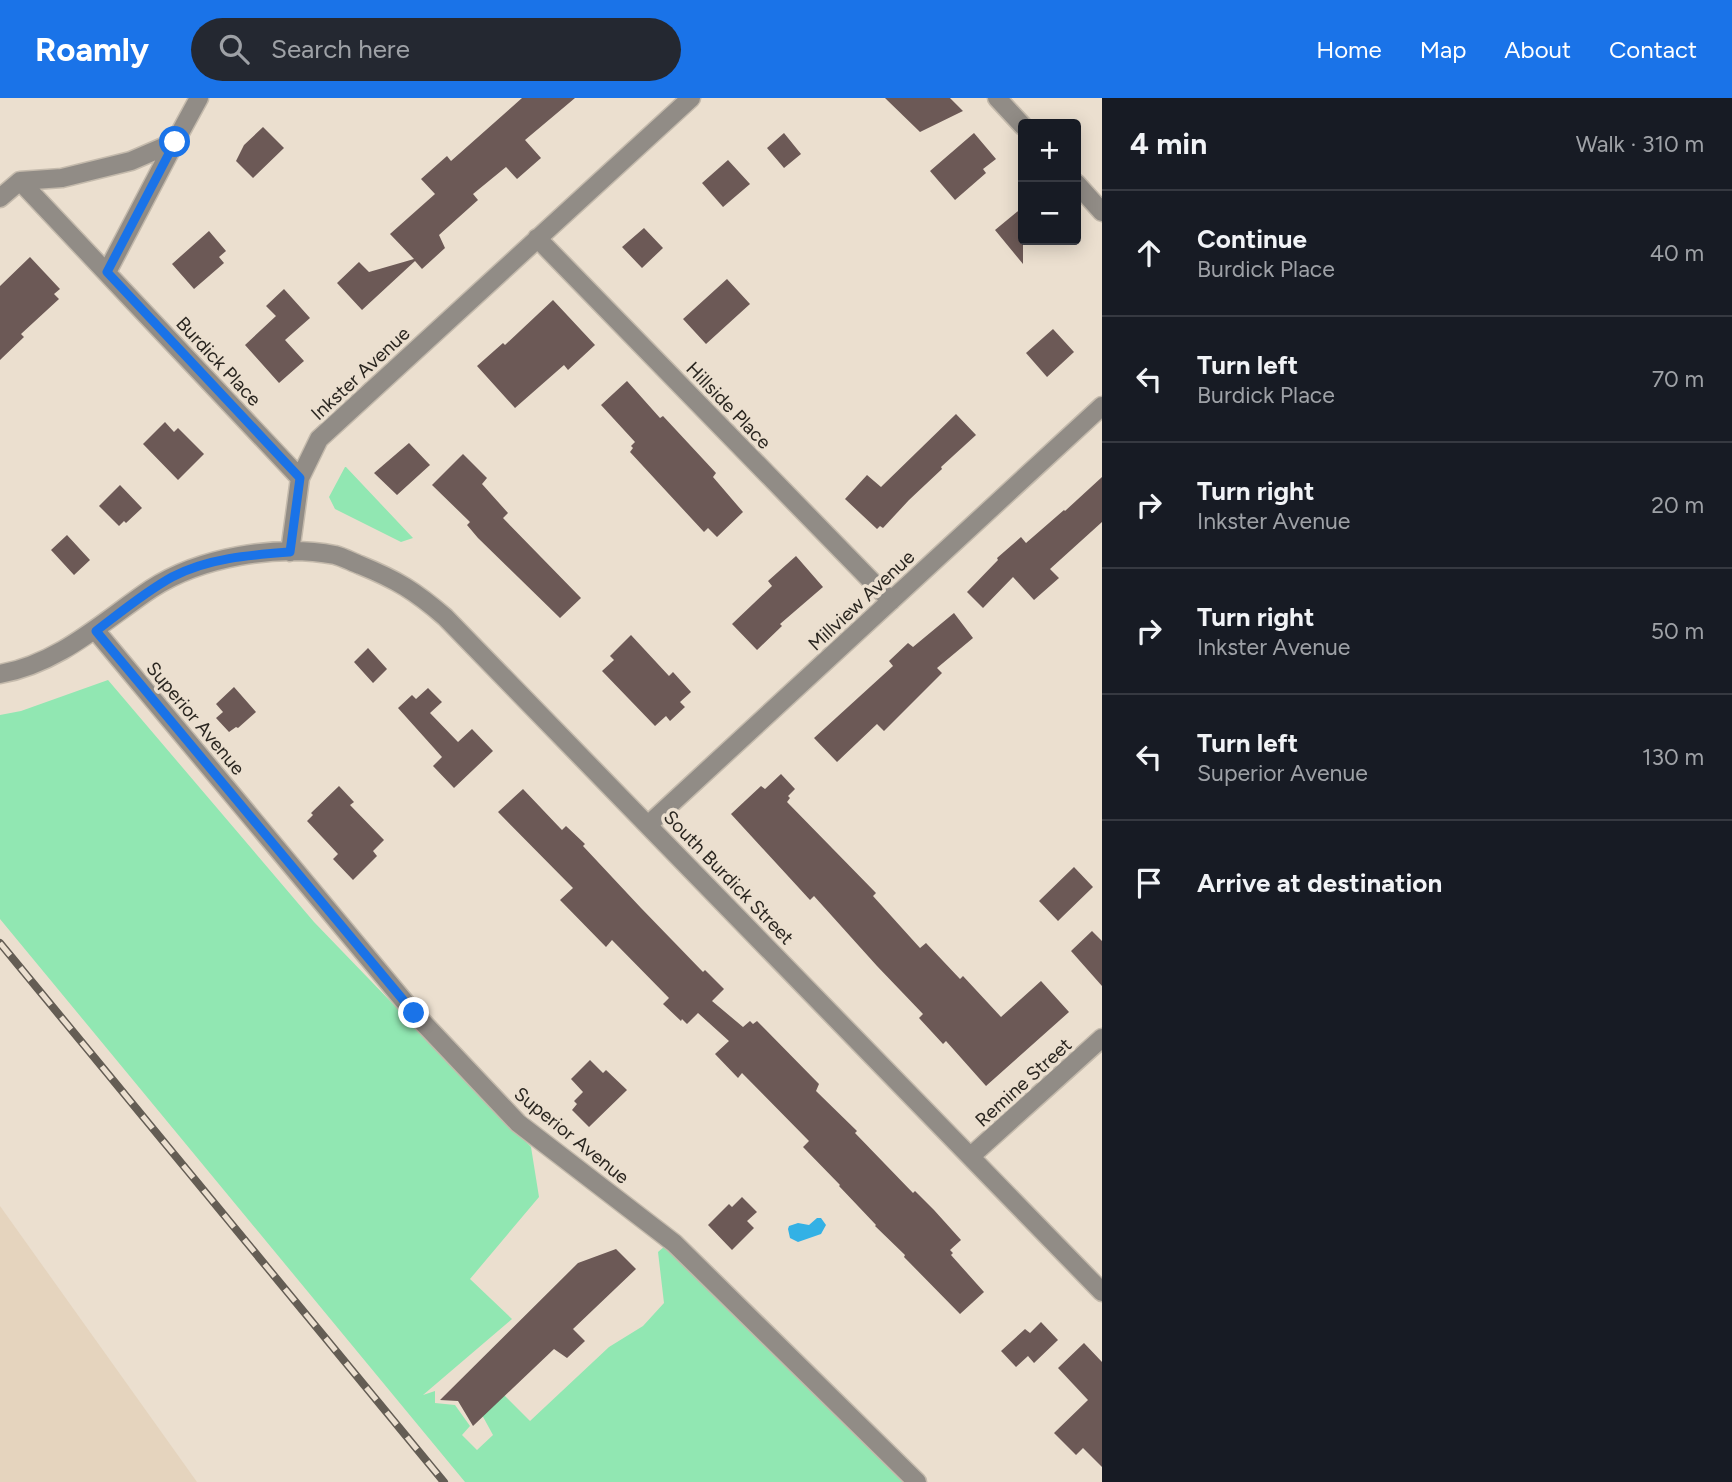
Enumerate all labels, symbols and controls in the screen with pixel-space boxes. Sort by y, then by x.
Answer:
search box [191,18,681,81]
text: Roamly [35,30,149,69]
icon: search [215,30,253,68]
text: Search here [271,33,410,65]
text: Home [1316,35,1382,64]
text: Map [1420,35,1466,64]
text: About [1504,35,1571,64]
text: Contact [1609,35,1697,64]
map controls [1018,119,1081,245]
button: + [1018,119,1081,182]
text: 4 min [1130,125,1207,162]
route start [159,126,190,157]
text: Walk · 310 m [1576,130,1704,158]
button: − [1018,182,1081,245]
text: Continue [1197,223,1307,255]
icon: ahead [1130,234,1168,272]
text: 40 m [1650,239,1704,267]
text: Burdick Place [1197,255,1335,283]
street label: Burdick Place [171,312,266,411]
street label: Inkster Avenue [306,322,415,425]
text: Turn left [1197,349,1298,381]
street label: Hillside Place [681,357,776,454]
icon: left [1130,360,1168,398]
text: 70 m [1652,365,1704,393]
text: Burdick Place [1197,381,1335,409]
text: Turn right [1197,475,1314,507]
icon: right [1130,486,1168,524]
text: 20 m [1651,491,1704,519]
text: Inkster Avenue [1197,507,1350,535]
street label: Millview Avenue [803,545,919,656]
text: Turn right [1197,601,1314,633]
icon: right [1130,612,1168,650]
text: 50 m [1651,617,1704,645]
text: Inkster Avenue [1197,633,1350,661]
street label: Superior Avenue [141,657,250,780]
text: Turn left [1197,727,1298,759]
icon: left [1130,738,1168,776]
text: 130 m [1642,743,1704,771]
text: Superior Avenue [1197,759,1368,787]
street label: South Burdick Street [659,806,799,949]
icon: arrive [1130,864,1168,902]
text: Arrive at destination [1197,867,1442,899]
route end [398,997,429,1028]
street label: Remine Street [970,1033,1076,1132]
street label: Superior Avenue [510,1082,634,1189]

